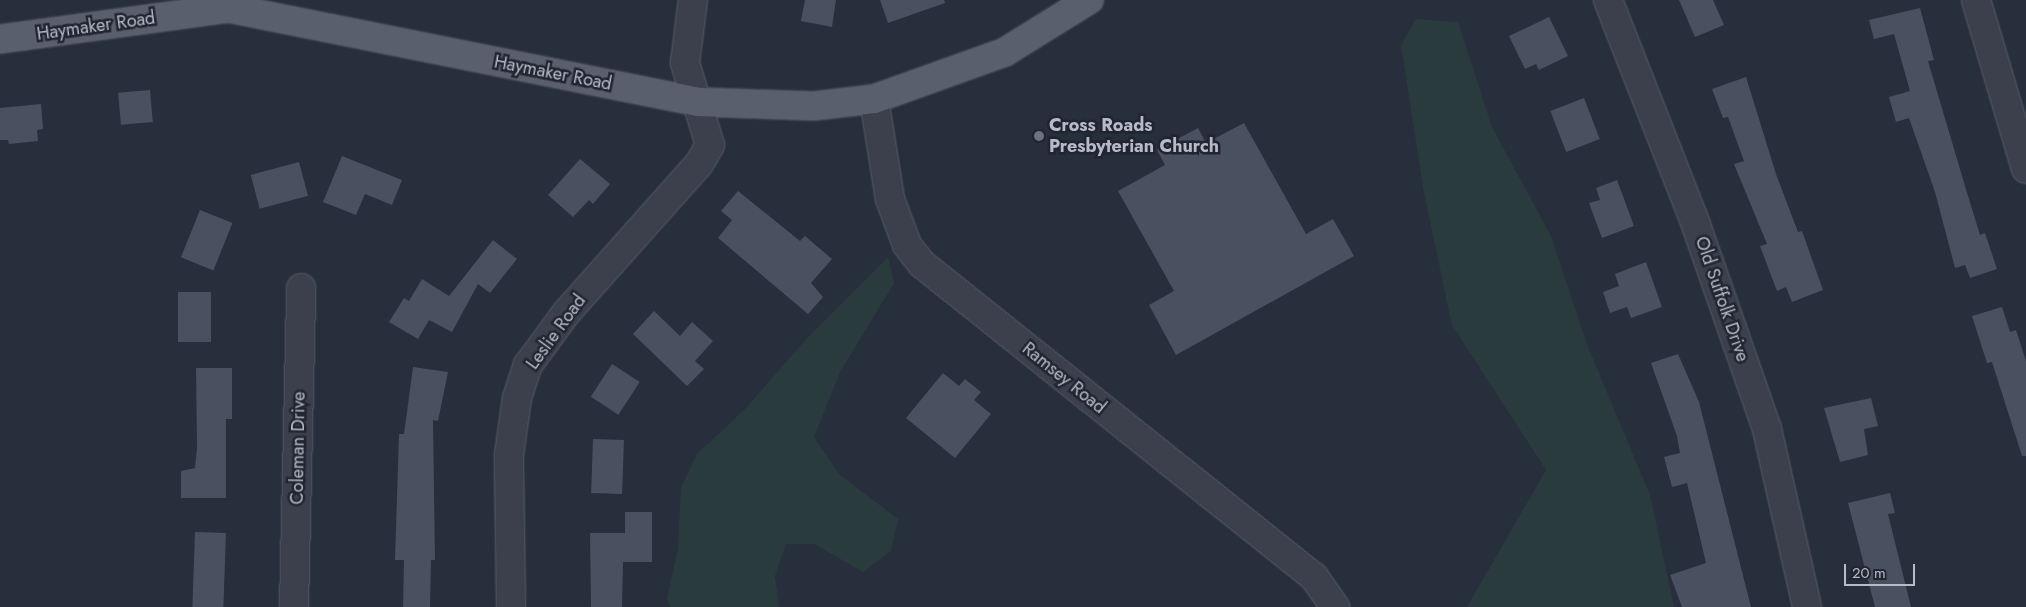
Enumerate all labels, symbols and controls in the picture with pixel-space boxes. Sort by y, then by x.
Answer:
street label: Haymaker Road [35,7,157,45]
street label: Haymaker Road [492,51,614,95]
place label: Cross Roads Presbyterian Church [1049,115,1219,158]
marker: Cross Roads Presbyterian Church [1033,130,1045,142]
street label: Old Suffolk Drive [1690,234,1754,364]
street label: Leslie Road [522,290,590,374]
street label: Ramsey Road [1018,338,1110,418]
street label: Coleman Drive [286,391,310,505]
scale bar [1846,554,1917,586]
text: 20 m [1852,562,1886,584]

